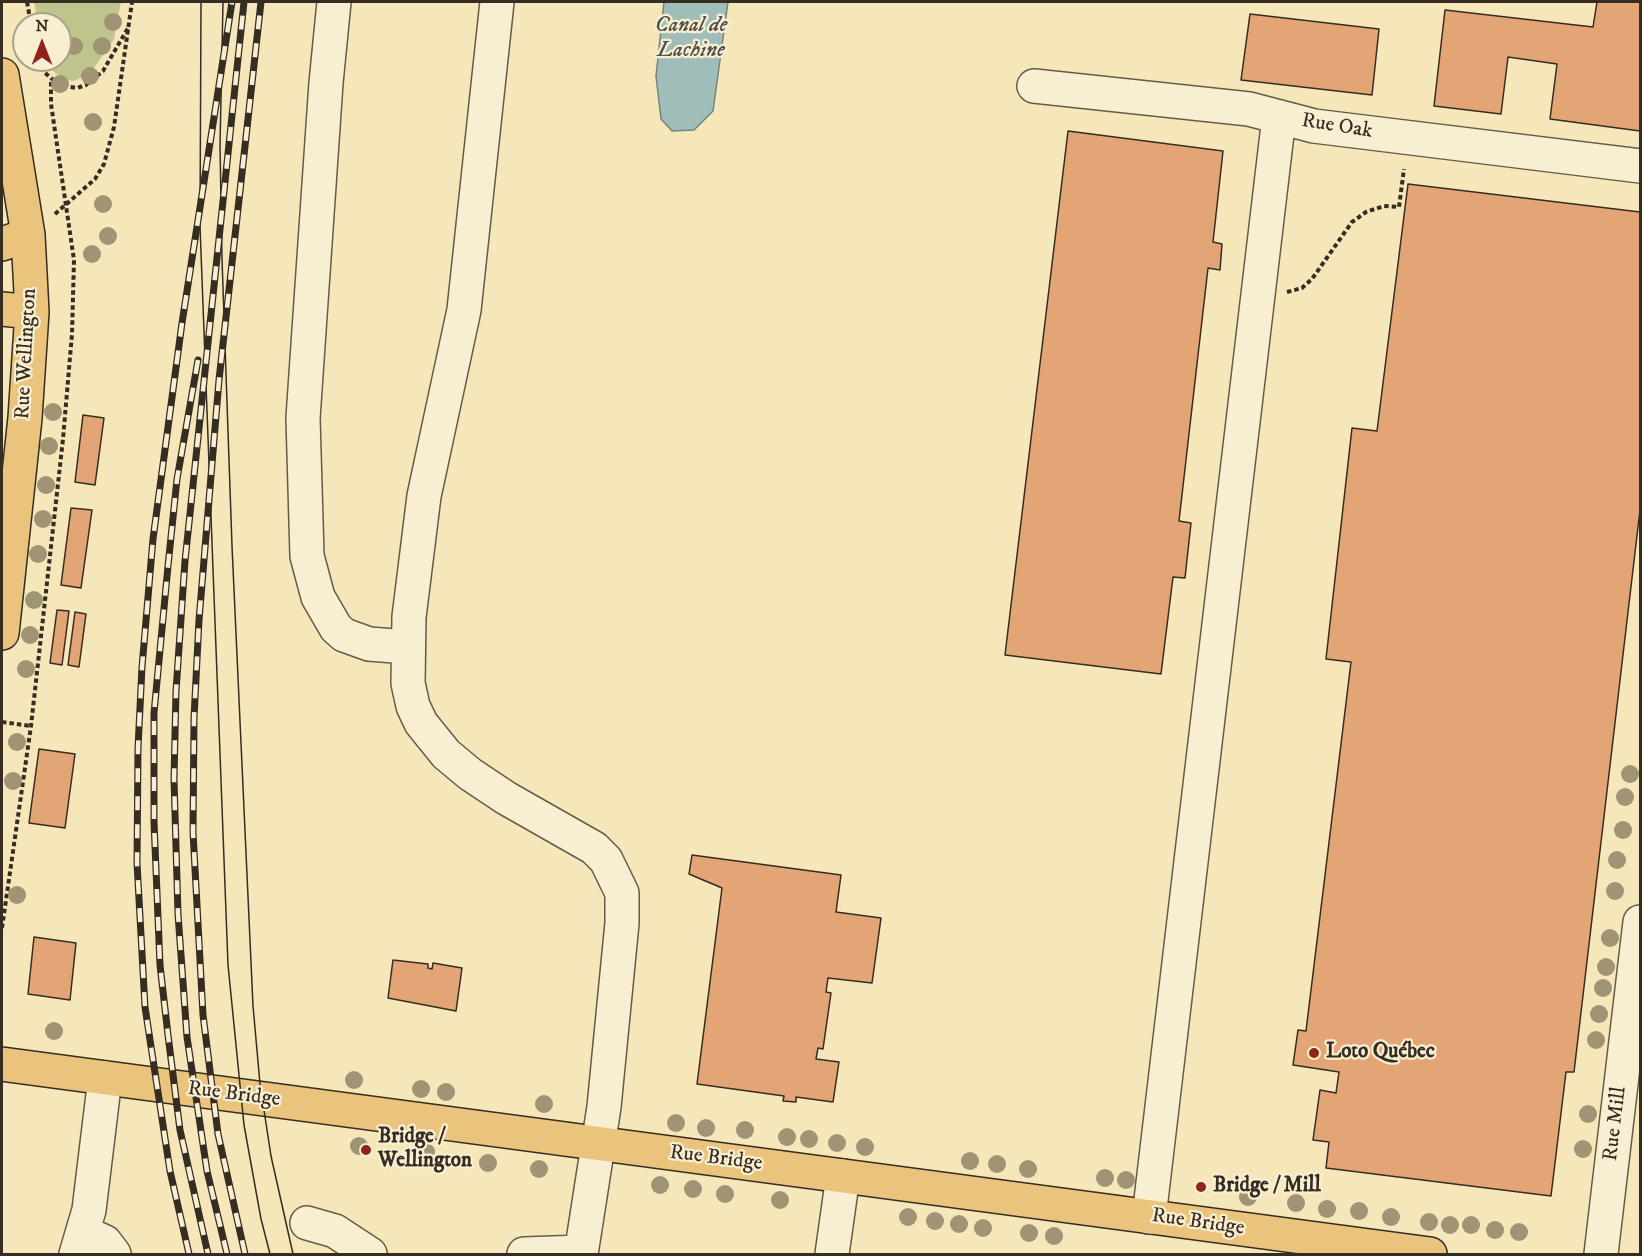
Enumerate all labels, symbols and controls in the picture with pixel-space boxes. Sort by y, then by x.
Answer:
north arrow [12,12,72,72]
water label: Canal de Lachine [655,13,727,64]
text: N [35,16,49,36]
street label: Rue Oak [1300,109,1374,145]
street label: Rue Wellington [11,288,43,420]
place label: Loto Québec [1326,1040,1435,1066]
marker: Loto Québec [1307,1046,1321,1060]
street label: Rue Bridge [186,1077,282,1113]
street label: Rue Mill [1599,1085,1633,1163]
place label: Bridge / Wellington [378,1125,472,1175]
street label: Rue Bridge [668,1141,764,1177]
marker: Bridge / Wellington [359,1143,373,1157]
place label: Bridge / Mill [1213,1174,1321,1200]
marker: Bridge / Mill [1194,1180,1208,1194]
street label: Rue Bridge [1150,1204,1246,1242]

